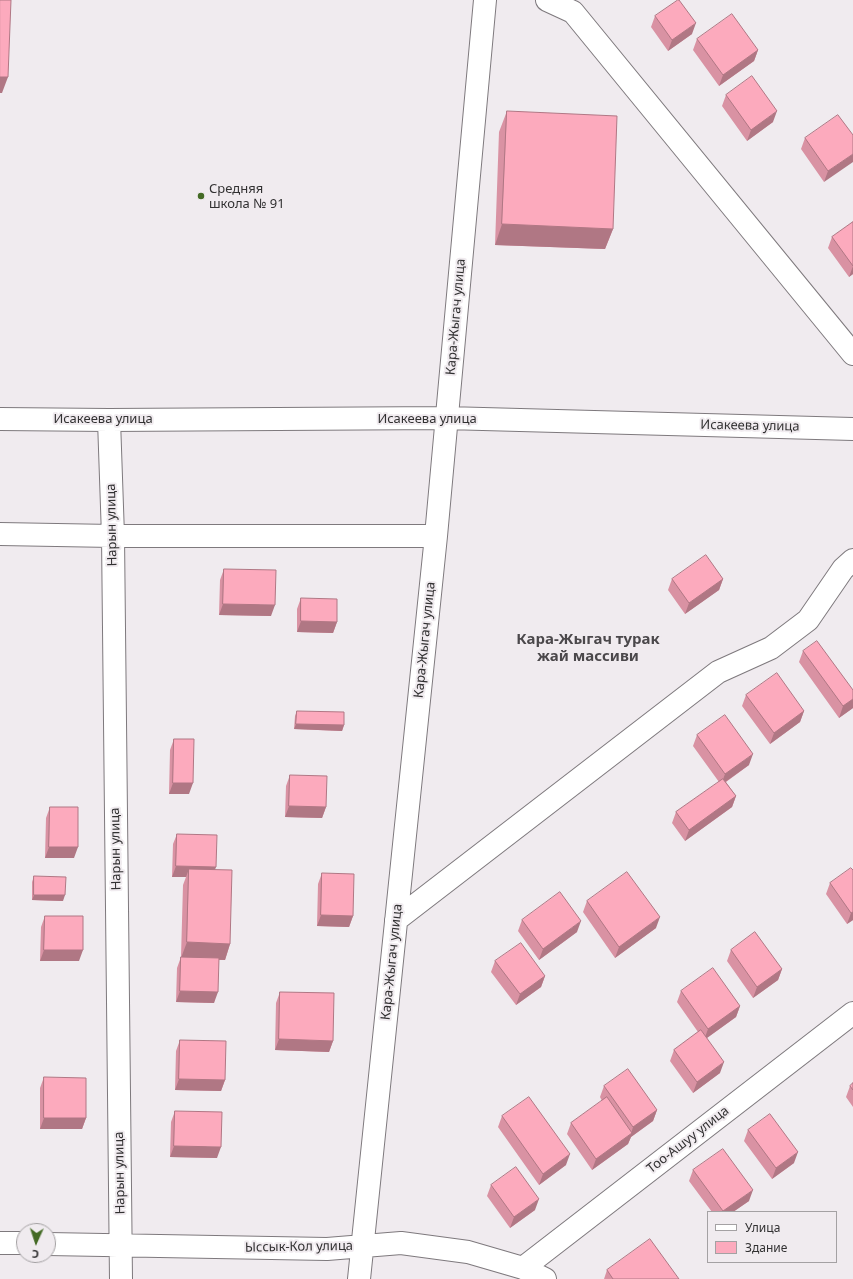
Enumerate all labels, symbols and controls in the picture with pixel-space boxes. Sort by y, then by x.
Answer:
place label: Средняя школа № 91 [209,181,285,212]
marker: Средняя школа № 91 [196,191,206,201]
street label: Кара-Жыгач улица [443,258,469,376]
street label: Исакеева улица [53,411,153,427]
street label: Исакеева улица [377,411,477,427]
street label: Исакеева улица [700,417,800,435]
street label: Нарын улица [103,483,121,567]
street label: Кара-Жыгач улица [411,581,439,699]
district label: Кара-Жыгач турак жай массиви [516,631,660,666]
street label: Нарын улица [107,807,125,891]
street label: Кара-Жыгач улица [378,903,406,1021]
street label: Тоо-Ашуу улица [644,1103,732,1177]
street label: Нарын улица [111,1131,129,1215]
legend [707,1211,837,1263]
text: Улица [745,1219,780,1236]
north arrow [16,1223,56,1263]
street label: Ыссык-Кол улица [245,1238,353,1256]
text: Здание [745,1239,787,1256]
text: С [31,1247,39,1262]

